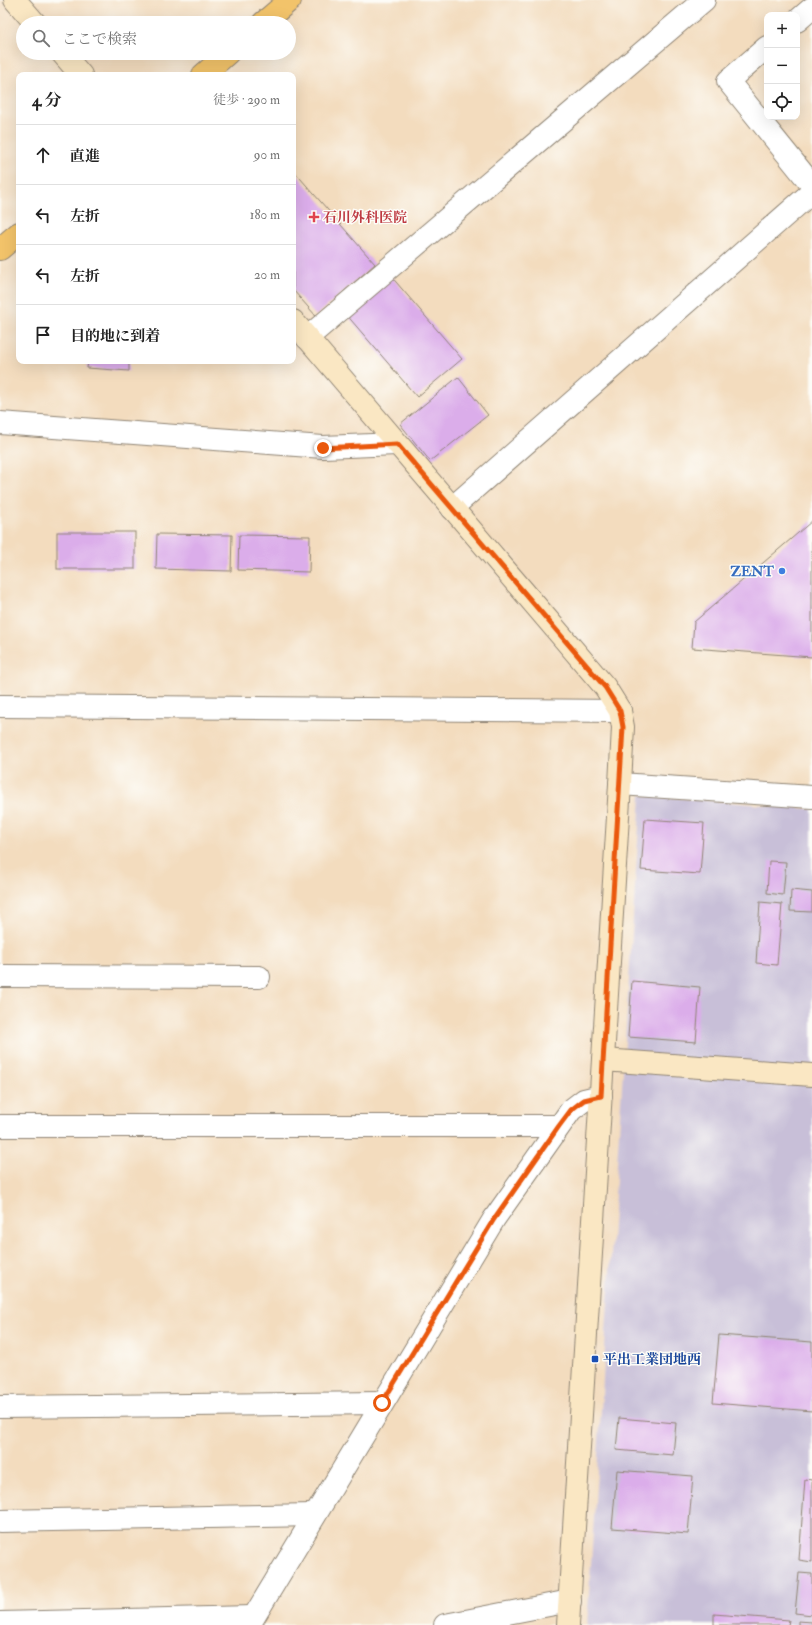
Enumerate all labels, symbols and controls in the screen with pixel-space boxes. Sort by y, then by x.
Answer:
map controls [764,12,800,120]
button: + [764,12,800,48]
search box [16,16,296,60]
icon: search [30,27,52,49]
text: ここで検索 [62,30,137,49]
button: − [764,48,800,84]
button: locate [764,84,800,120]
text: 4 分 [32,90,62,111]
text: 徒歩 · 290 m [213,92,280,108]
icon: ahead [32,144,54,166]
text: 直進 [70,147,100,166]
text: 90 m [254,147,280,163]
icon: left [32,204,54,226]
text: 左折 [70,207,100,226]
text: 180 m [250,207,280,223]
place label: 石川外科医院 [323,209,407,226]
marker: 石川外科医院 [308,211,320,223]
icon: left [32,264,54,286]
text: 左折 [70,267,100,286]
text: 20 m [254,267,280,283]
icon: arrive [32,324,54,346]
text: 目的地に到着 [70,327,160,346]
route end [314,439,332,457]
place label: ZENT [730,563,775,580]
marker: ZENT [777,566,787,576]
place label: 平出工業団地西 [603,1351,701,1368]
marker: 平出工業団地西 [590,1354,600,1364]
route start [373,1394,391,1412]

